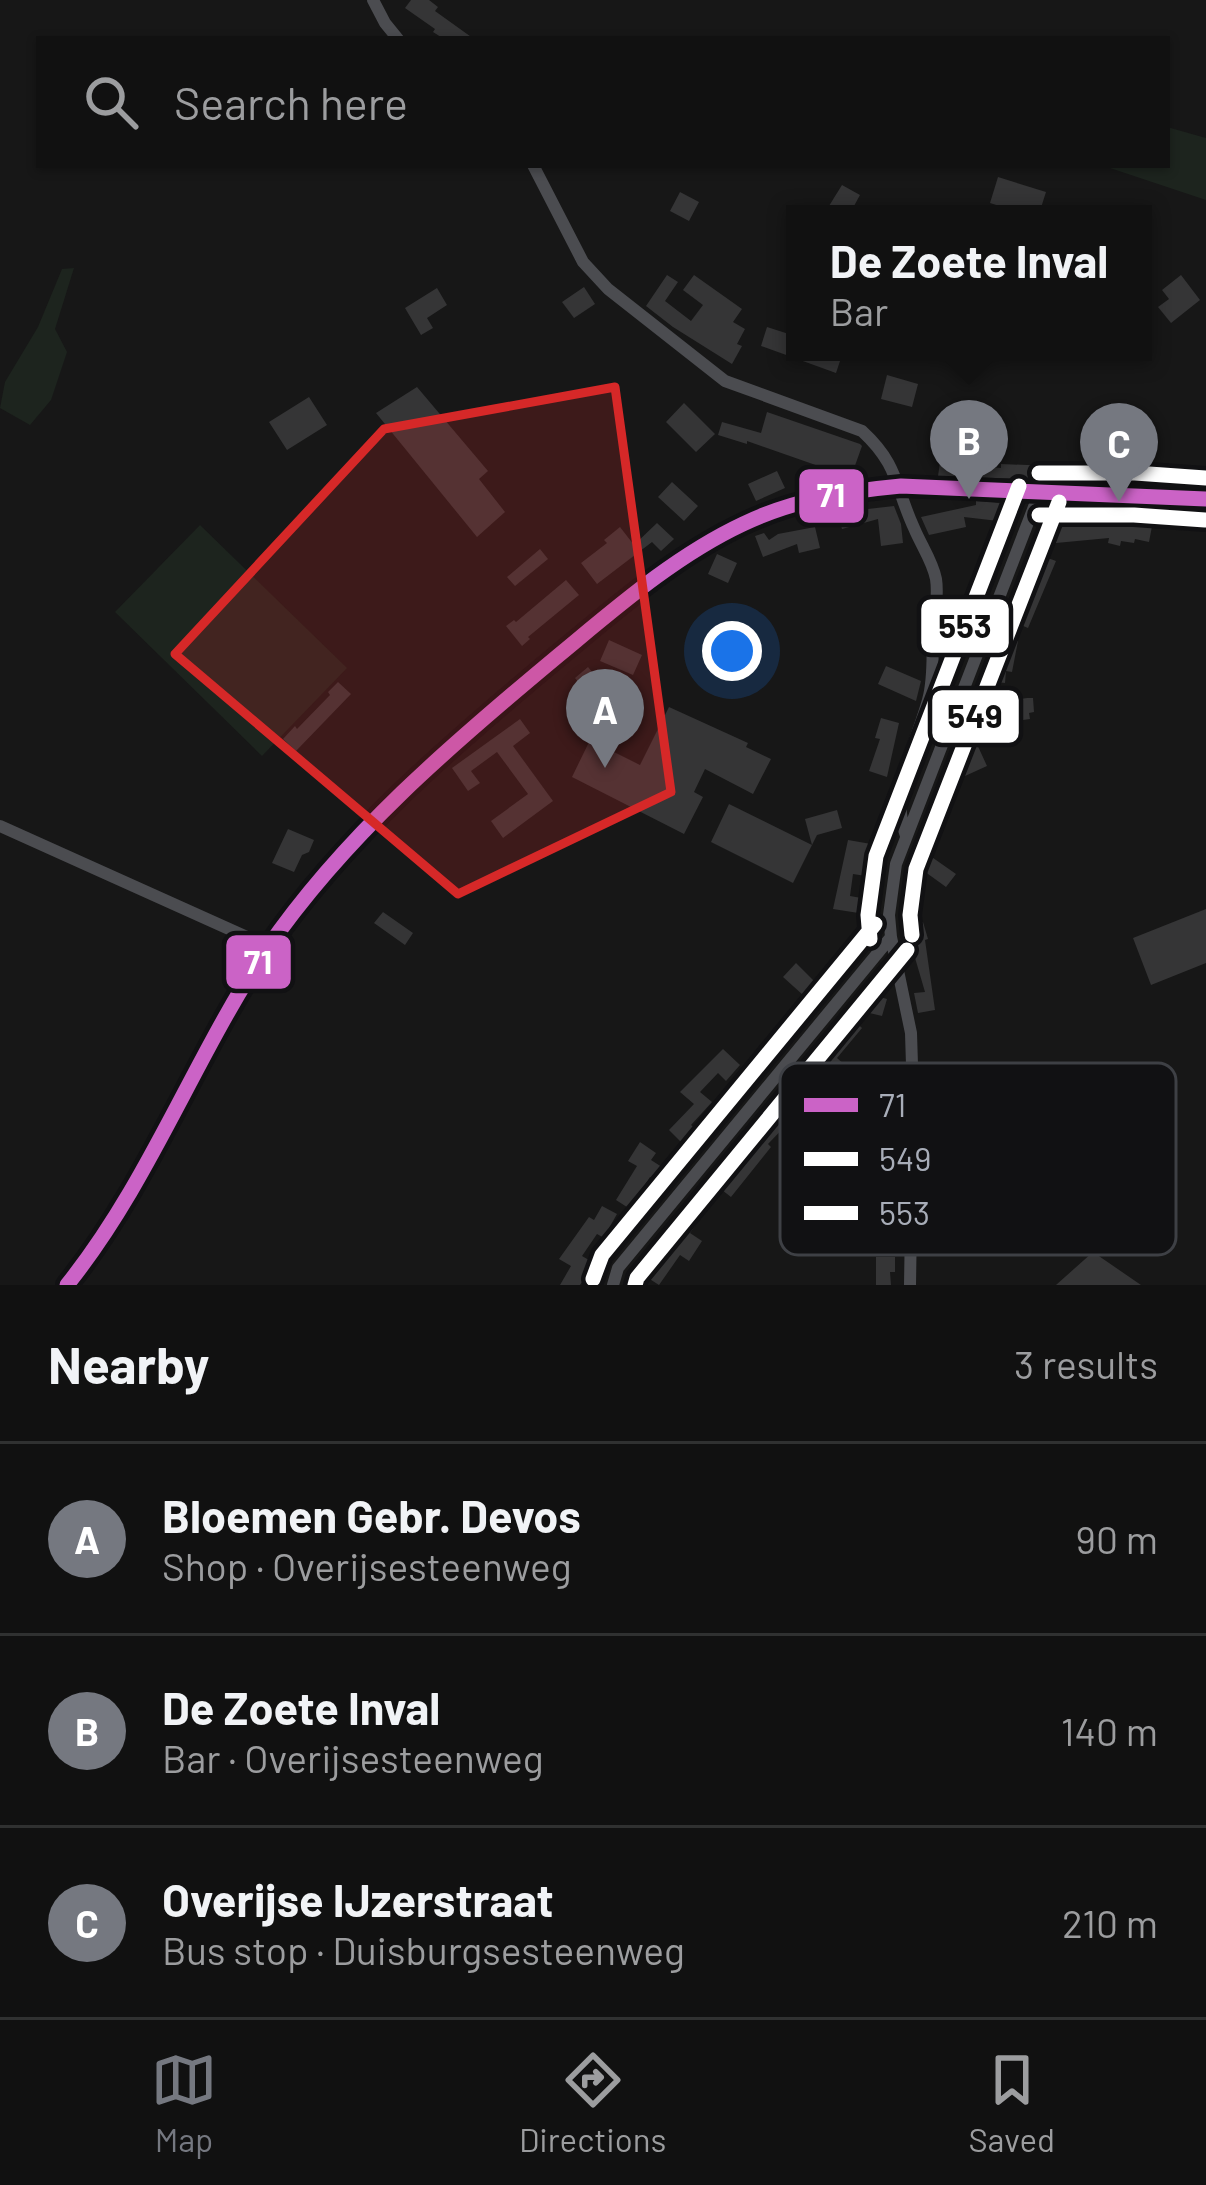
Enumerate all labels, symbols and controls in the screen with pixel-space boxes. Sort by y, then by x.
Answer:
search box [36,36,1170,168]
icon: search [78,69,144,135]
text: Search here [174,75,408,129]
popup [786,205,1152,361]
text: De Zoete Inval [830,233,1108,287]
text: Bar [830,287,888,334]
pin: B [930,400,1008,499]
pin: C [1080,403,1158,502]
line badge: 71 [797,467,866,525]
text: 71 [817,474,845,514]
line badge: 553 [919,597,1011,655]
text: 553 [938,605,992,645]
your location [702,621,762,681]
pin: A [566,669,644,768]
line badge: 549 [930,688,1021,745]
text: 549 [947,695,1003,735]
line badge: 71 [224,933,293,991]
text: 71 [244,941,272,981]
legend [780,1063,1176,1255]
text: 71 [879,1084,906,1124]
text: 549 [879,1138,931,1178]
text: 553 [879,1192,930,1232]
text: Nearby [48,1333,209,1394]
text: 3 results [1014,1340,1158,1387]
text: Bloemen Gebr. Devos [162,1488,581,1542]
text: A [74,1515,100,1562]
text: 90 m [1076,1515,1158,1562]
text: Shop · Overijsesteenweg [162,1542,572,1589]
text: De Zoete Inval [162,1680,440,1734]
text: B [75,1707,99,1754]
text: 140 m [1061,1707,1158,1754]
text: Bar · Overijsesteenweg [162,1734,544,1781]
text: Overijse IJzerstraat [162,1872,554,1926]
text: C [75,1899,99,1946]
text: 210 m [1062,1899,1158,1946]
text: Bus stop · Duisburgsesteenweg [162,1926,685,1973]
tab: Map [151,2047,217,2159]
tab: Directions [519,2047,666,2159]
tab: Saved [968,2047,1055,2159]

